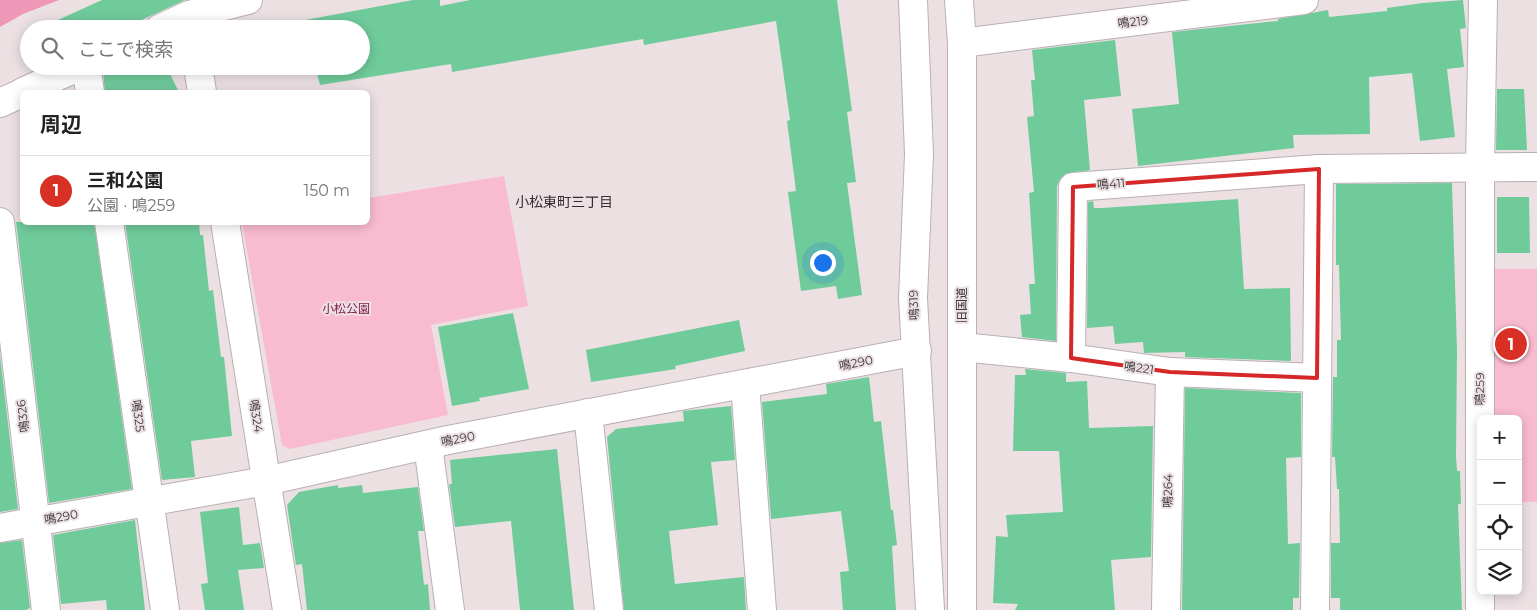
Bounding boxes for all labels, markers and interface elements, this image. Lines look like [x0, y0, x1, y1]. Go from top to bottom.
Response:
street label: 鳴219 [1117, 12, 1149, 31]
search box [20, 20, 370, 75]
icon: search [38, 34, 66, 62]
text: ここで検索 [78, 38, 173, 61]
text: 周辺 [40, 112, 82, 137]
text: 三和公園 [87, 169, 163, 192]
street label: 鳴411 [1096, 175, 1126, 192]
text: 1 [53, 181, 59, 200]
text: 150 m [303, 181, 350, 200]
district label: 小松東町三丁目 [515, 193, 613, 211]
text: 公園 · 鳴259 [87, 196, 175, 215]
your location [810, 250, 836, 276]
street label: 旧国道 [954, 287, 969, 323]
street label: 鳴319 [905, 290, 922, 320]
park label: 小松公園 [322, 301, 370, 316]
pin: 1 [1495, 325, 1527, 363]
street label: 鳴290 [838, 352, 874, 373]
street label: 鳴221 [1123, 358, 1155, 377]
street label: 鳴259 [1472, 373, 1487, 405]
street label: 鳴324 [246, 398, 267, 434]
street label: 鳴326 [13, 399, 32, 433]
street label: 鳴325 [129, 399, 148, 433]
map controls [1477, 415, 1522, 595]
button: + [1477, 415, 1522, 460]
street label: 鳴290 [440, 428, 476, 449]
button: − [1477, 460, 1522, 505]
street label: 鳴264 [1160, 474, 1175, 508]
button: locate [1477, 505, 1522, 550]
street label: 鳴290 [43, 506, 79, 527]
button: layers [1477, 550, 1522, 595]

